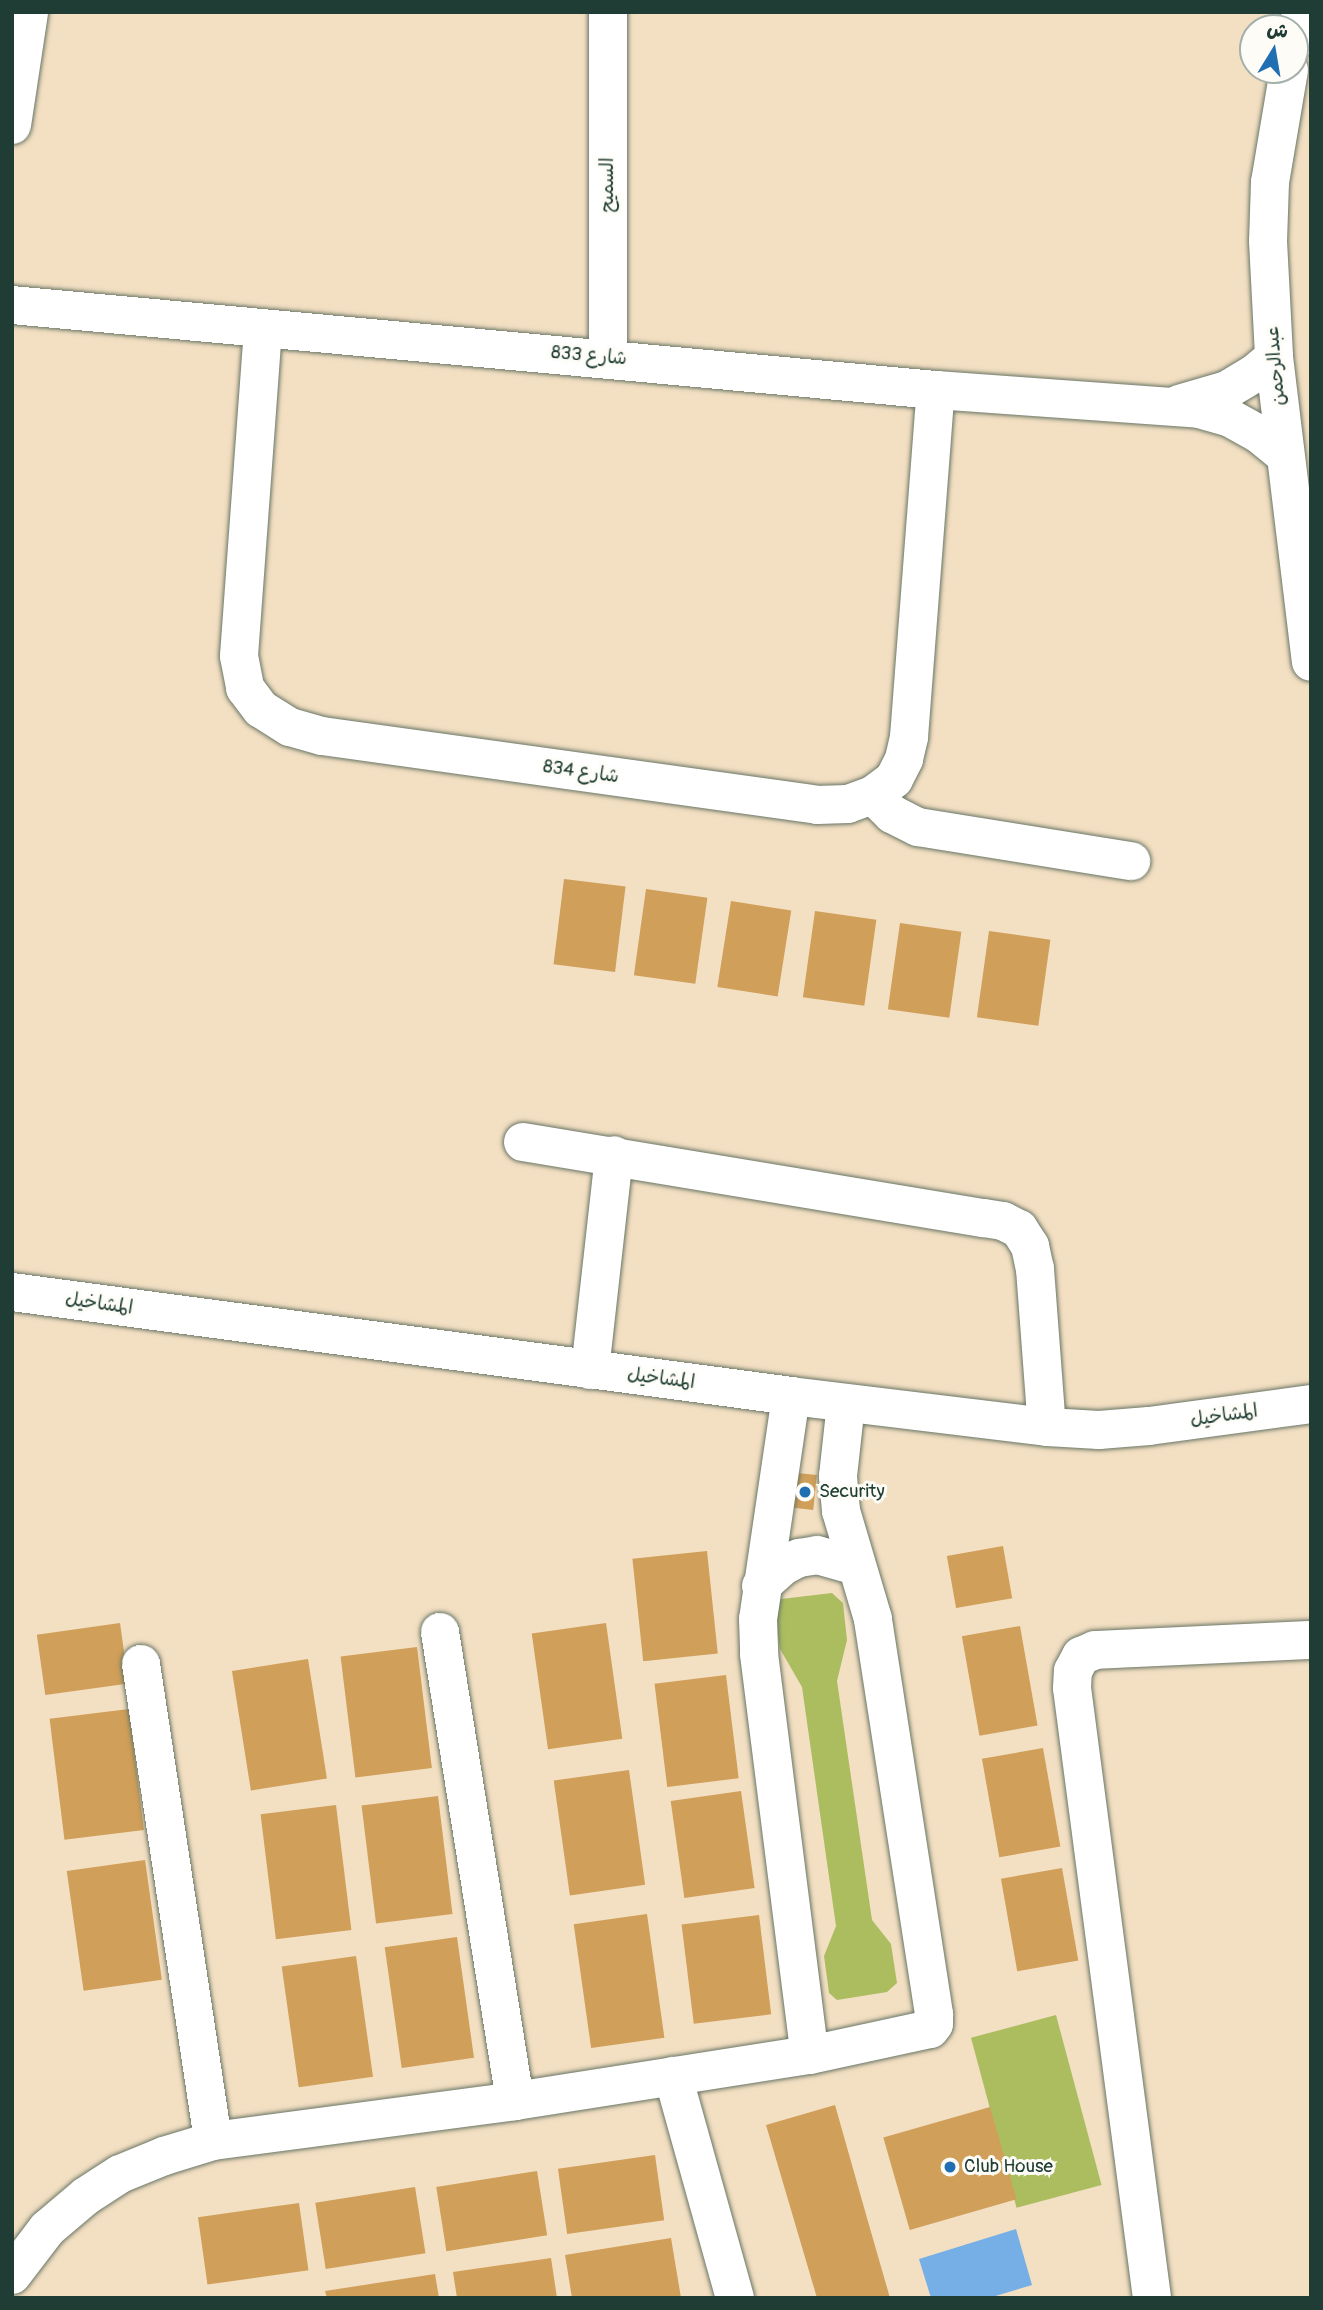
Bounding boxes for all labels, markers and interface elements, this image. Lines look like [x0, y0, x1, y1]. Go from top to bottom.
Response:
north arrow [1239, 14, 1309, 84]
text: ش [1265, 17, 1290, 44]
street label: السميح [597, 158, 619, 212]
street label: عبدالرحمن [1261, 325, 1291, 407]
street label: شارع 833 [550, 341, 628, 371]
street label: شارع 834 [542, 755, 620, 789]
street label: المشاخيل [64, 1288, 134, 1320]
street label: المشاخيل [626, 1364, 696, 1394]
street label: المشاخيل [1189, 1400, 1259, 1432]
place label: Security [819, 1481, 885, 1503]
marker: Security [797, 1484, 813, 1500]
place label: Club House [964, 2156, 1053, 2178]
marker: Club House [942, 2159, 958, 2175]

